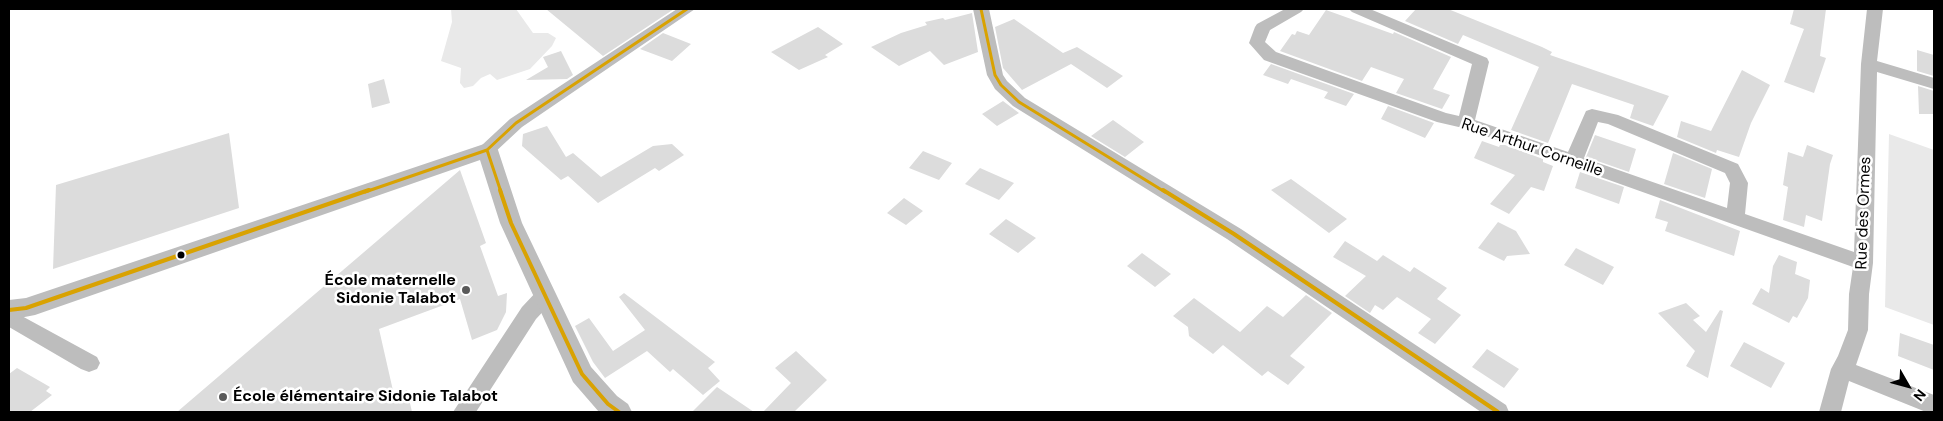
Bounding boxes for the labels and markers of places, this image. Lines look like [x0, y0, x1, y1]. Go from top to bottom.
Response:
unlabelled marker [176, 250, 186, 260]
place label: École maternelle Sidonie Talabot [325, 271, 456, 309]
marker: École maternelle Sidonie Talabot [460, 284, 472, 296]
place label: École élémentaire Sidonie Talabot [233, 387, 498, 407]
marker: École élémentaire Sidonie Talabot [217, 391, 229, 403]

